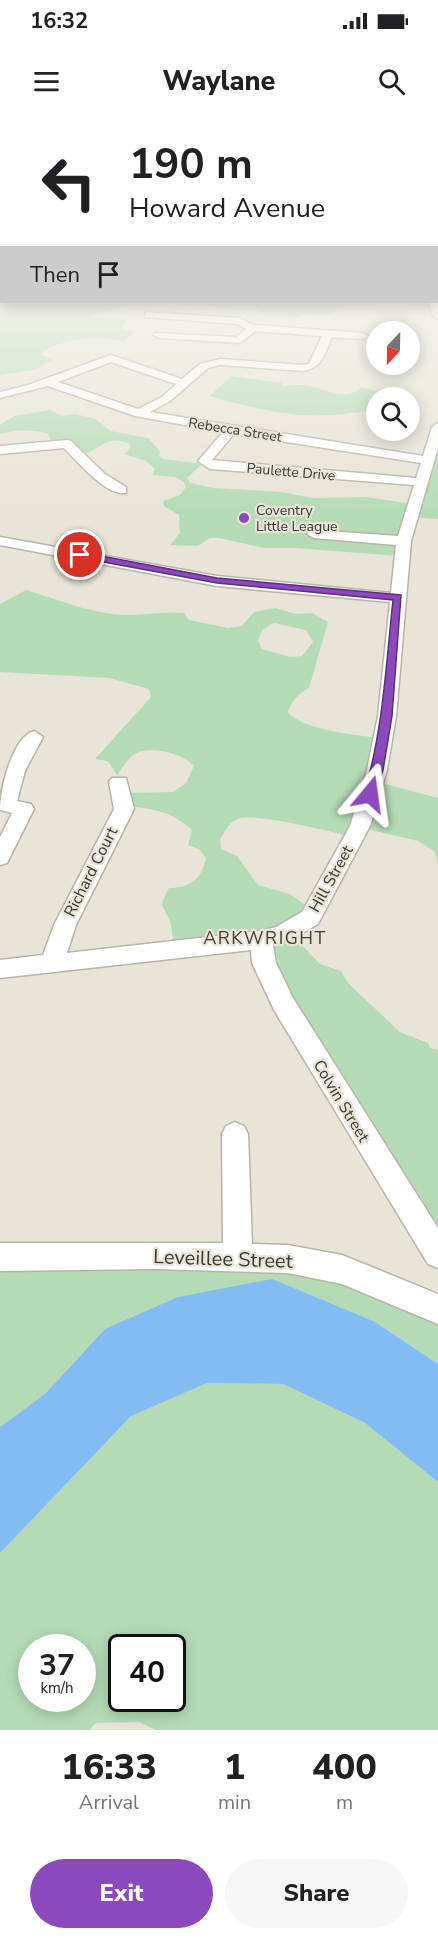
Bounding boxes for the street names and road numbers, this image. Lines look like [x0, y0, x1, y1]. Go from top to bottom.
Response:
street label: Rebecca Street [187, 413, 283, 447]
street label: Paulette Drive [246, 459, 336, 485]
street label: Richard Court [59, 823, 123, 921]
street label: Hill Street [304, 841, 359, 916]
street label: Colvin Street [308, 1056, 374, 1147]
street label: Leveillee Street [153, 1243, 294, 1275]

